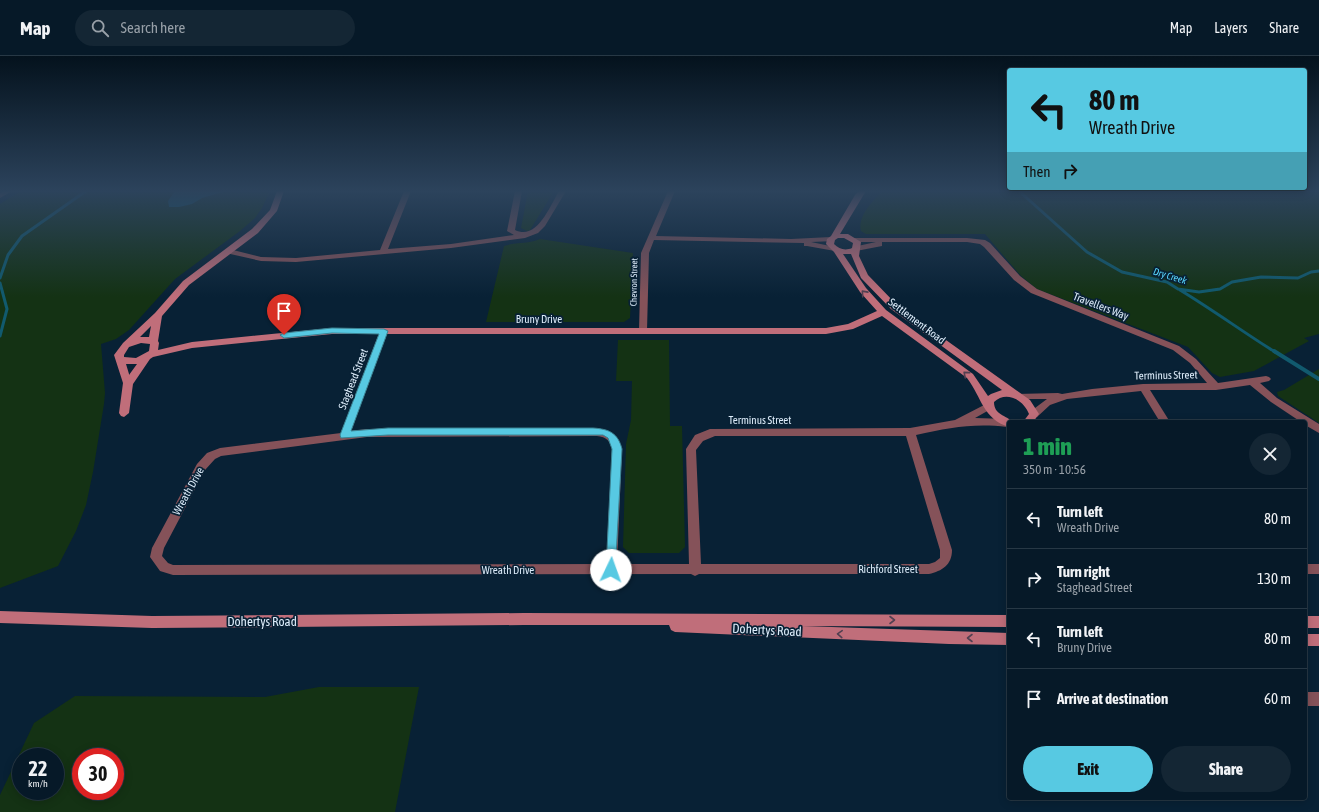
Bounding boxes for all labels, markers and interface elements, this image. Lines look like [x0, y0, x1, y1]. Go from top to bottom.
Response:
search box [75, 10, 355, 46]
text: Map [20, 17, 51, 39]
icon: search [89, 17, 111, 39]
text: Search here [121, 19, 185, 36]
text: Map [1170, 20, 1192, 36]
text: Layers [1214, 20, 1247, 36]
text: Share [1269, 20, 1299, 36]
icon: left [1023, 84, 1075, 136]
text: 80 m [1089, 84, 1139, 116]
text: Wreath Drive [1089, 117, 1175, 138]
icon: right [1059, 160, 1081, 182]
text: Then [1023, 163, 1051, 180]
street label: Chevron Street [629, 257, 639, 306]
water label: Dry Creek [1152, 266, 1189, 286]
street label: Travellers Way [1072, 290, 1131, 322]
one-way arrow [862, 291, 869, 298]
pin [267, 294, 301, 335]
street label: Settlement Road [886, 296, 948, 346]
icon: arrive [273, 300, 295, 322]
street label: Bruny Drive [516, 313, 562, 325]
street label: Staghead Street [336, 347, 370, 411]
street label: Terminus Street [1134, 368, 1198, 382]
one-way arrow [963, 371, 971, 378]
street label: Terminus Street [728, 414, 792, 426]
text: 1 min [1023, 433, 1072, 460]
button: close [1249, 433, 1291, 475]
text: 350 m · 10:56 [1023, 462, 1086, 477]
street label: Wreath Drive [170, 465, 206, 517]
text: Turn left [1057, 503, 1103, 520]
icon: left [1023, 508, 1045, 530]
text: 80 m [1264, 510, 1291, 527]
text: Wreath Drive [1057, 520, 1119, 535]
position arrow [590, 549, 632, 591]
street label: Richford Street [858, 563, 918, 575]
text: Turn right [1057, 563, 1110, 580]
street label: Wreath Drive [482, 564, 534, 576]
icon: right [1023, 568, 1045, 590]
text: 130 m [1257, 570, 1291, 587]
text: Staghead Street [1057, 580, 1133, 595]
street label: Dohertys Road [227, 614, 297, 629]
one-way arrow [889, 616, 895, 624]
street label: Dohertys Road [732, 621, 802, 639]
text: Turn left [1057, 623, 1103, 640]
icon: left [1023, 628, 1045, 650]
one-way arrow [837, 629, 843, 638]
text: 80 m [1264, 630, 1291, 647]
one-way arrow [967, 634, 973, 642]
text: Bruny Drive [1057, 640, 1112, 655]
icon: arrive [1023, 688, 1045, 710]
text: Arrive at destination [1057, 690, 1168, 707]
text: 60 m [1264, 690, 1291, 707]
button: Exit [1023, 746, 1153, 792]
button: Share [1161, 746, 1291, 792]
speed limit sign: 30 [72, 748, 124, 800]
text: 22 [29, 757, 47, 780]
text: km/h [28, 778, 48, 789]

